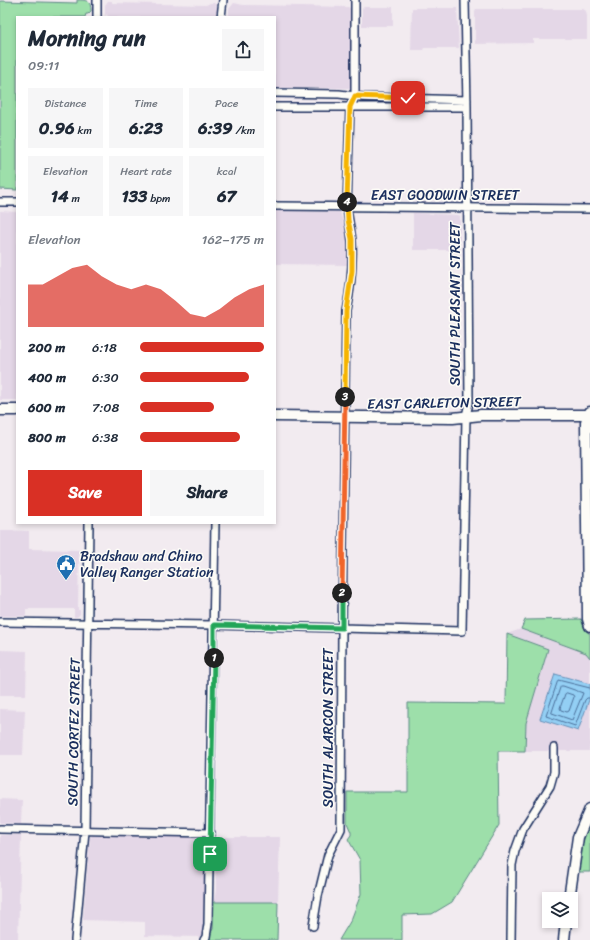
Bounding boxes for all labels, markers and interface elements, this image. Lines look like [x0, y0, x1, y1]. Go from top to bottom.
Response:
text: Morning run [28, 19, 146, 58]
button: share [222, 29, 264, 71]
text: 09:11 [28, 54, 59, 77]
pin [391, 81, 425, 115]
icon: check [397, 87, 419, 109]
text: Distance [44, 94, 86, 113]
text: Time [134, 94, 158, 113]
text: Pace [215, 94, 238, 113]
text: 0.96 [39, 113, 75, 143]
text: 6:23 [129, 113, 163, 143]
text: 6:39 [198, 113, 233, 143]
text: km [75, 121, 92, 140]
text: /km [233, 121, 255, 140]
text: Elevation [43, 162, 88, 181]
text: Heart rate [120, 162, 172, 181]
text: kcal [217, 162, 237, 181]
text: 14 [51, 181, 69, 211]
text: 133 [121, 181, 147, 211]
text: 67 [217, 181, 236, 211]
street label: EAST GOODWIN STREET [371, 183, 521, 208]
text: m [69, 189, 80, 208]
text: bpm [147, 189, 171, 208]
pin: 4 [337, 192, 357, 212]
text: 4 [344, 192, 350, 211]
street label: SOUTH PLEASANT STREET [443, 221, 468, 386]
text: Elevation [28, 228, 81, 251]
text: 162–175 m [202, 228, 264, 251]
text: 200 m [28, 336, 65, 359]
text: 6:18 [92, 336, 117, 359]
text: 400 m [28, 366, 66, 389]
text: 6:30 [92, 366, 119, 389]
pin: 3 [335, 387, 355, 407]
text: 3 [342, 387, 348, 406]
street label: EAST CARLETON STREET [367, 389, 523, 417]
text: 600 m [28, 396, 65, 419]
text: 7:08 [92, 396, 119, 419]
text: 800 m [28, 426, 66, 449]
text: 6:38 [92, 426, 118, 449]
button: Save [28, 470, 142, 516]
button: Share [150, 470, 264, 516]
place label: Bradshaw and Chino Valley Ranger Station [80, 544, 214, 585]
public building icon: Bradshaw and Chino Valley Ranger Station [55, 553, 77, 581]
pin: 2 [332, 583, 352, 603]
text: 2 [339, 583, 345, 602]
street label: SOUTH ALARCON STREET [316, 647, 341, 808]
pin: 1 [204, 648, 224, 668]
text: 1 [212, 648, 216, 667]
street label: SOUTH CORTEZ STREET [60, 656, 88, 806]
pin [193, 837, 227, 871]
icon: arrive [199, 843, 221, 865]
map controls [542, 892, 578, 928]
button: layers [542, 892, 578, 928]

